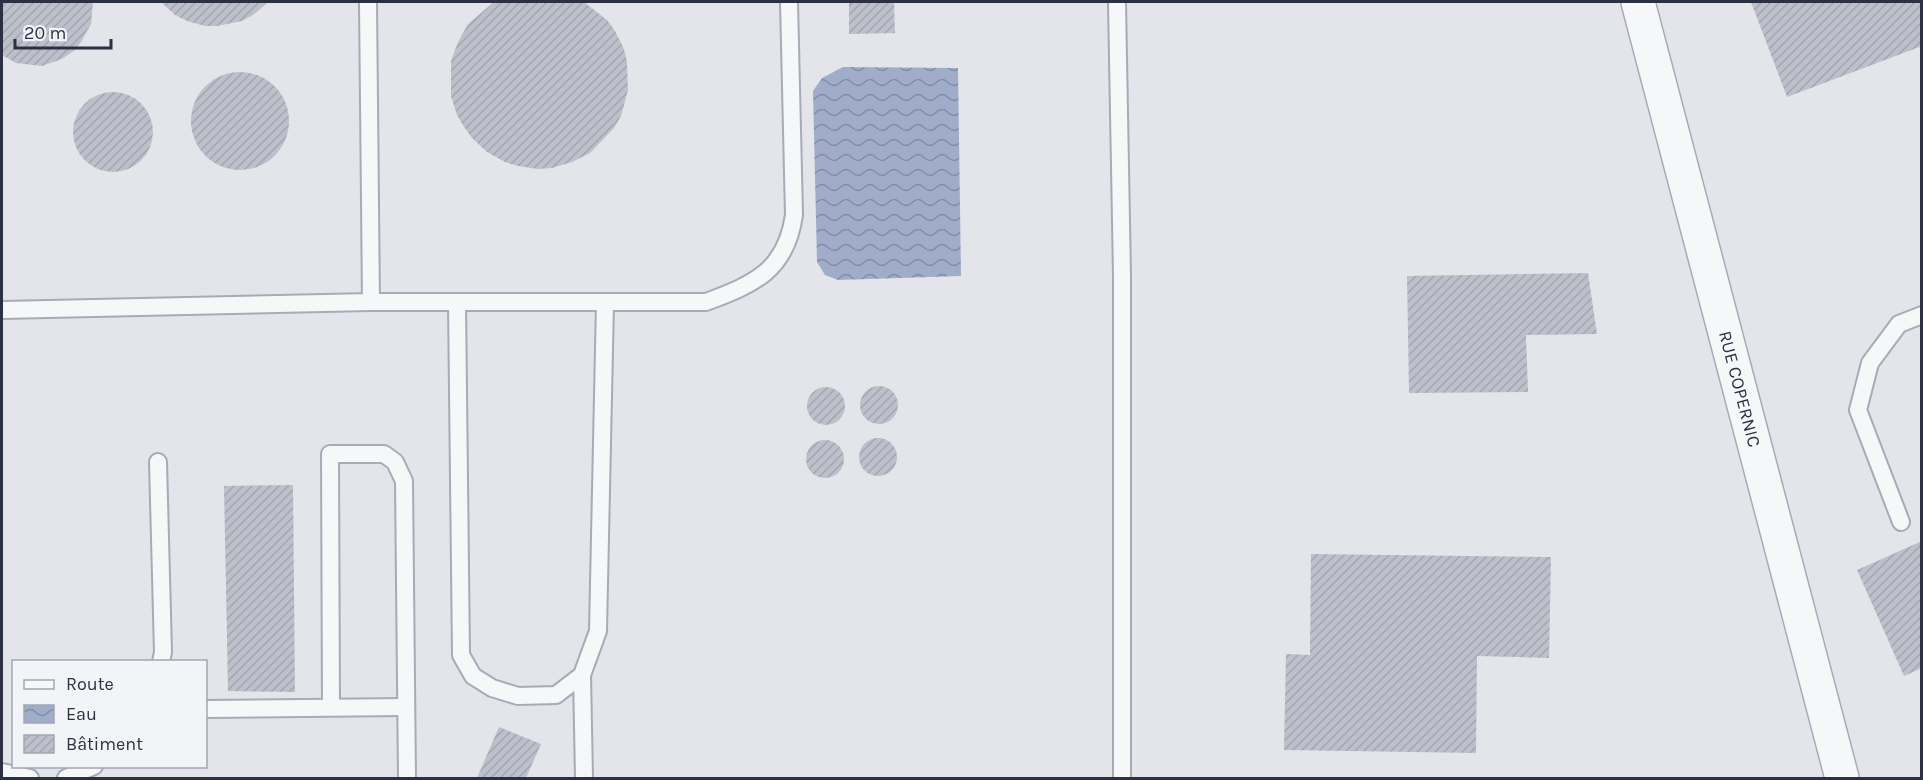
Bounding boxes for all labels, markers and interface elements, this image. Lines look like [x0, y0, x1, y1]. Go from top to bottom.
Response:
scale bar [15, 12, 111, 50]
text: 20 m [24, 22, 66, 44]
street label: RUE COPERNIC [1714, 328, 1766, 449]
legend [12, 660, 207, 768]
text: Route [66, 673, 114, 695]
text: Eau [66, 703, 97, 725]
text: Bâtiment [66, 733, 143, 755]

